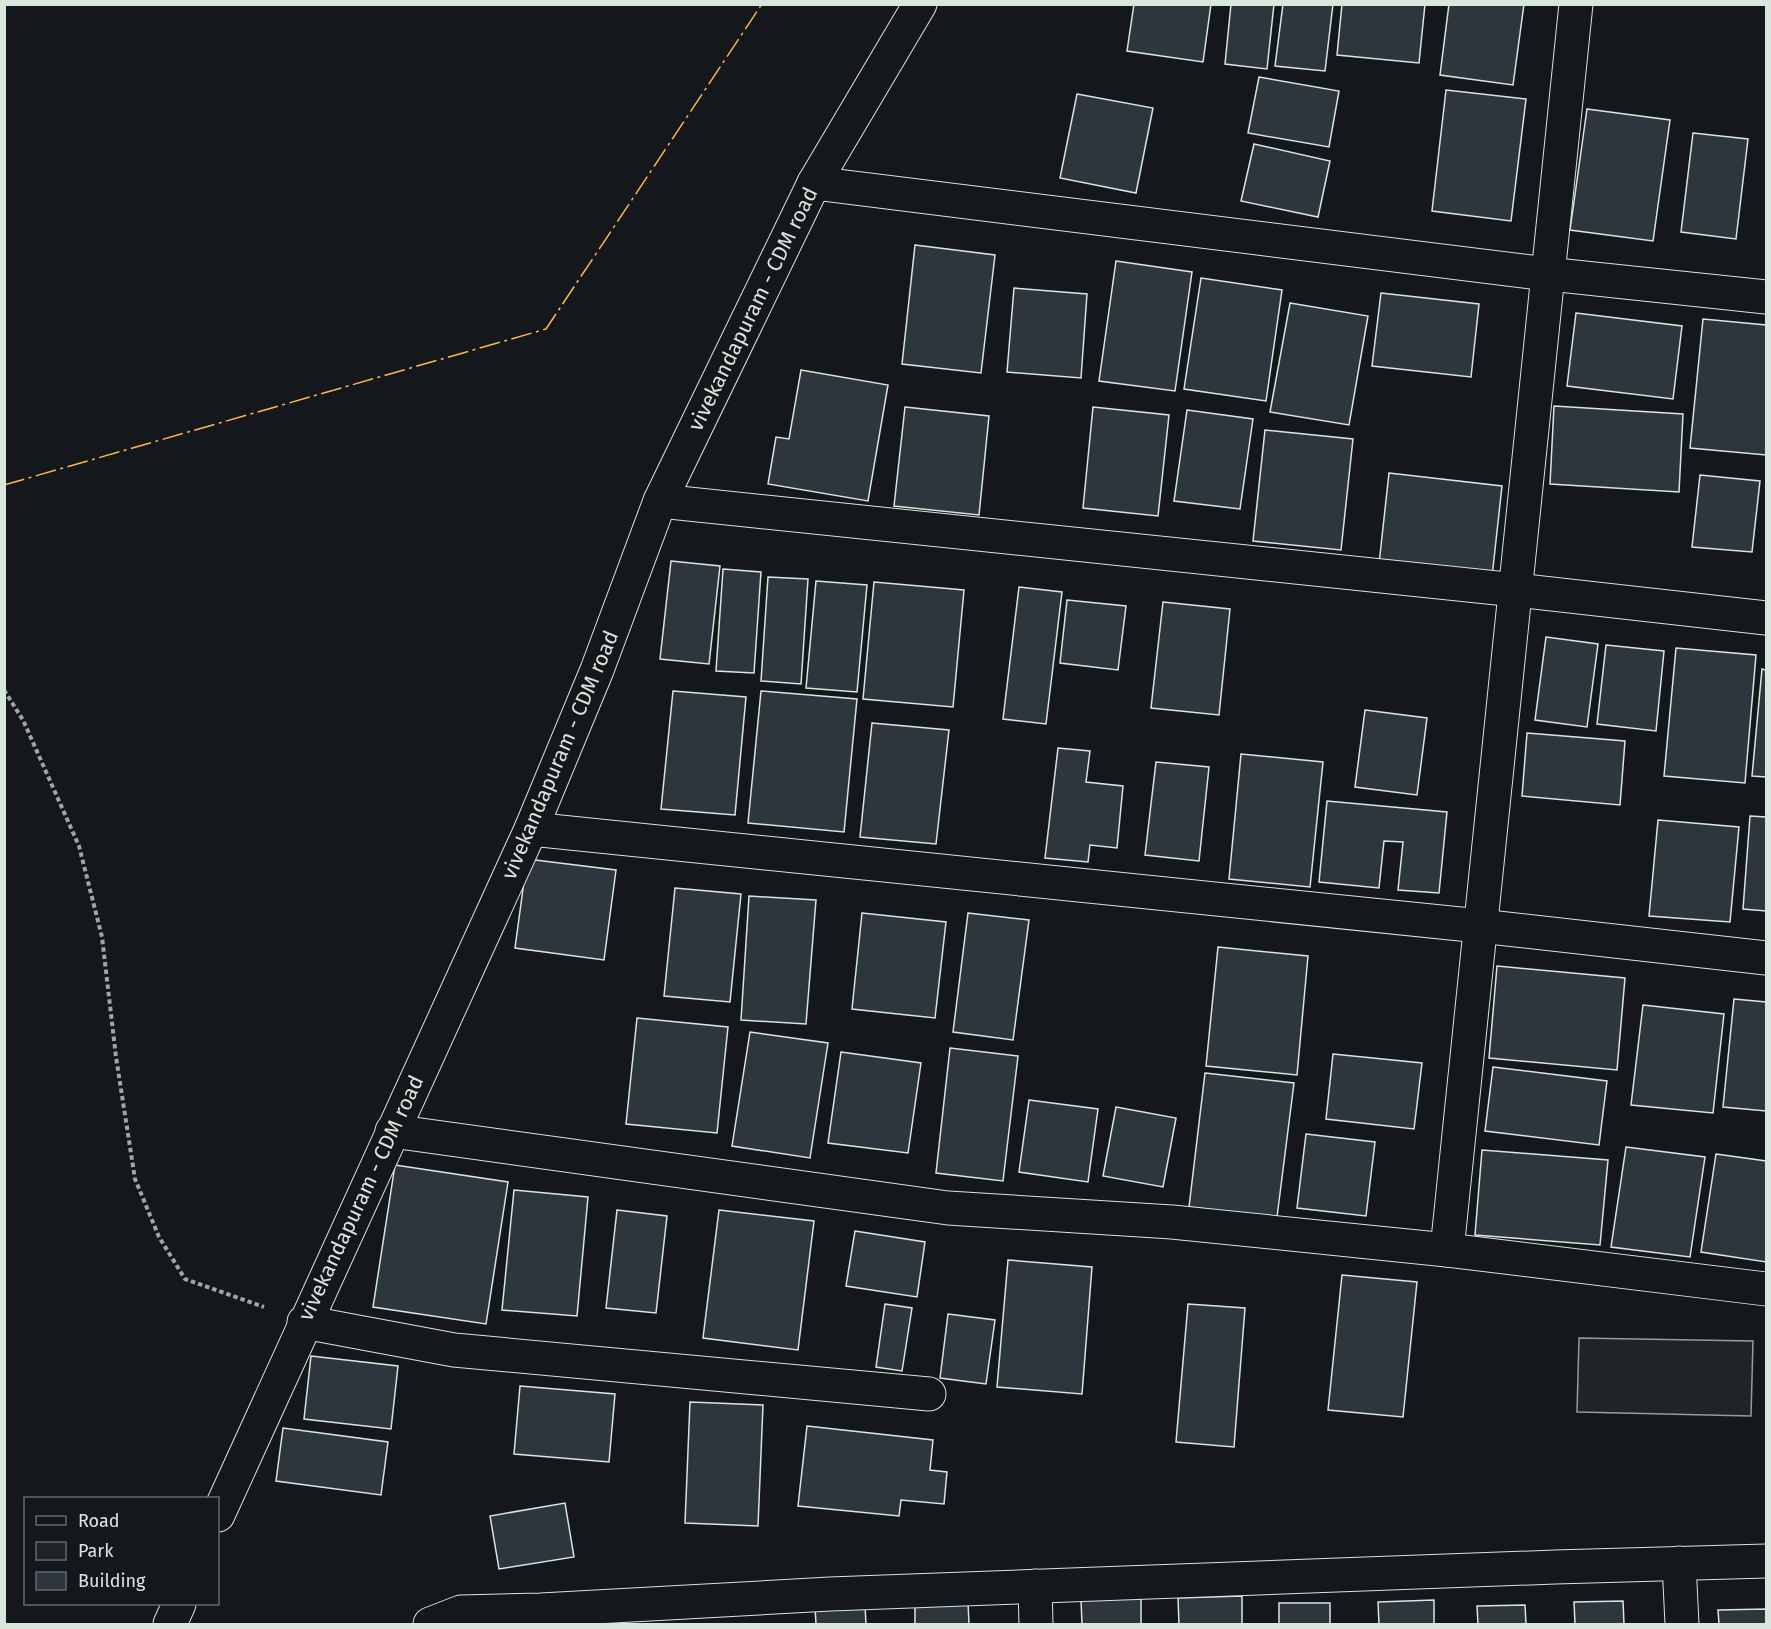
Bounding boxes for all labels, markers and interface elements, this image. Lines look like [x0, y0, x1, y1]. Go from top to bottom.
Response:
street label: vivekandapuram - CDM road [683, 183, 823, 435]
street label: vivekandapuram - CDM road [496, 627, 624, 883]
street label: vivekandapuram - CDM road [293, 1071, 429, 1325]
legend [24, 1497, 219, 1605]
text: Road [78, 1510, 120, 1532]
text: Park [78, 1540, 114, 1562]
text: Building [78, 1570, 146, 1592]

